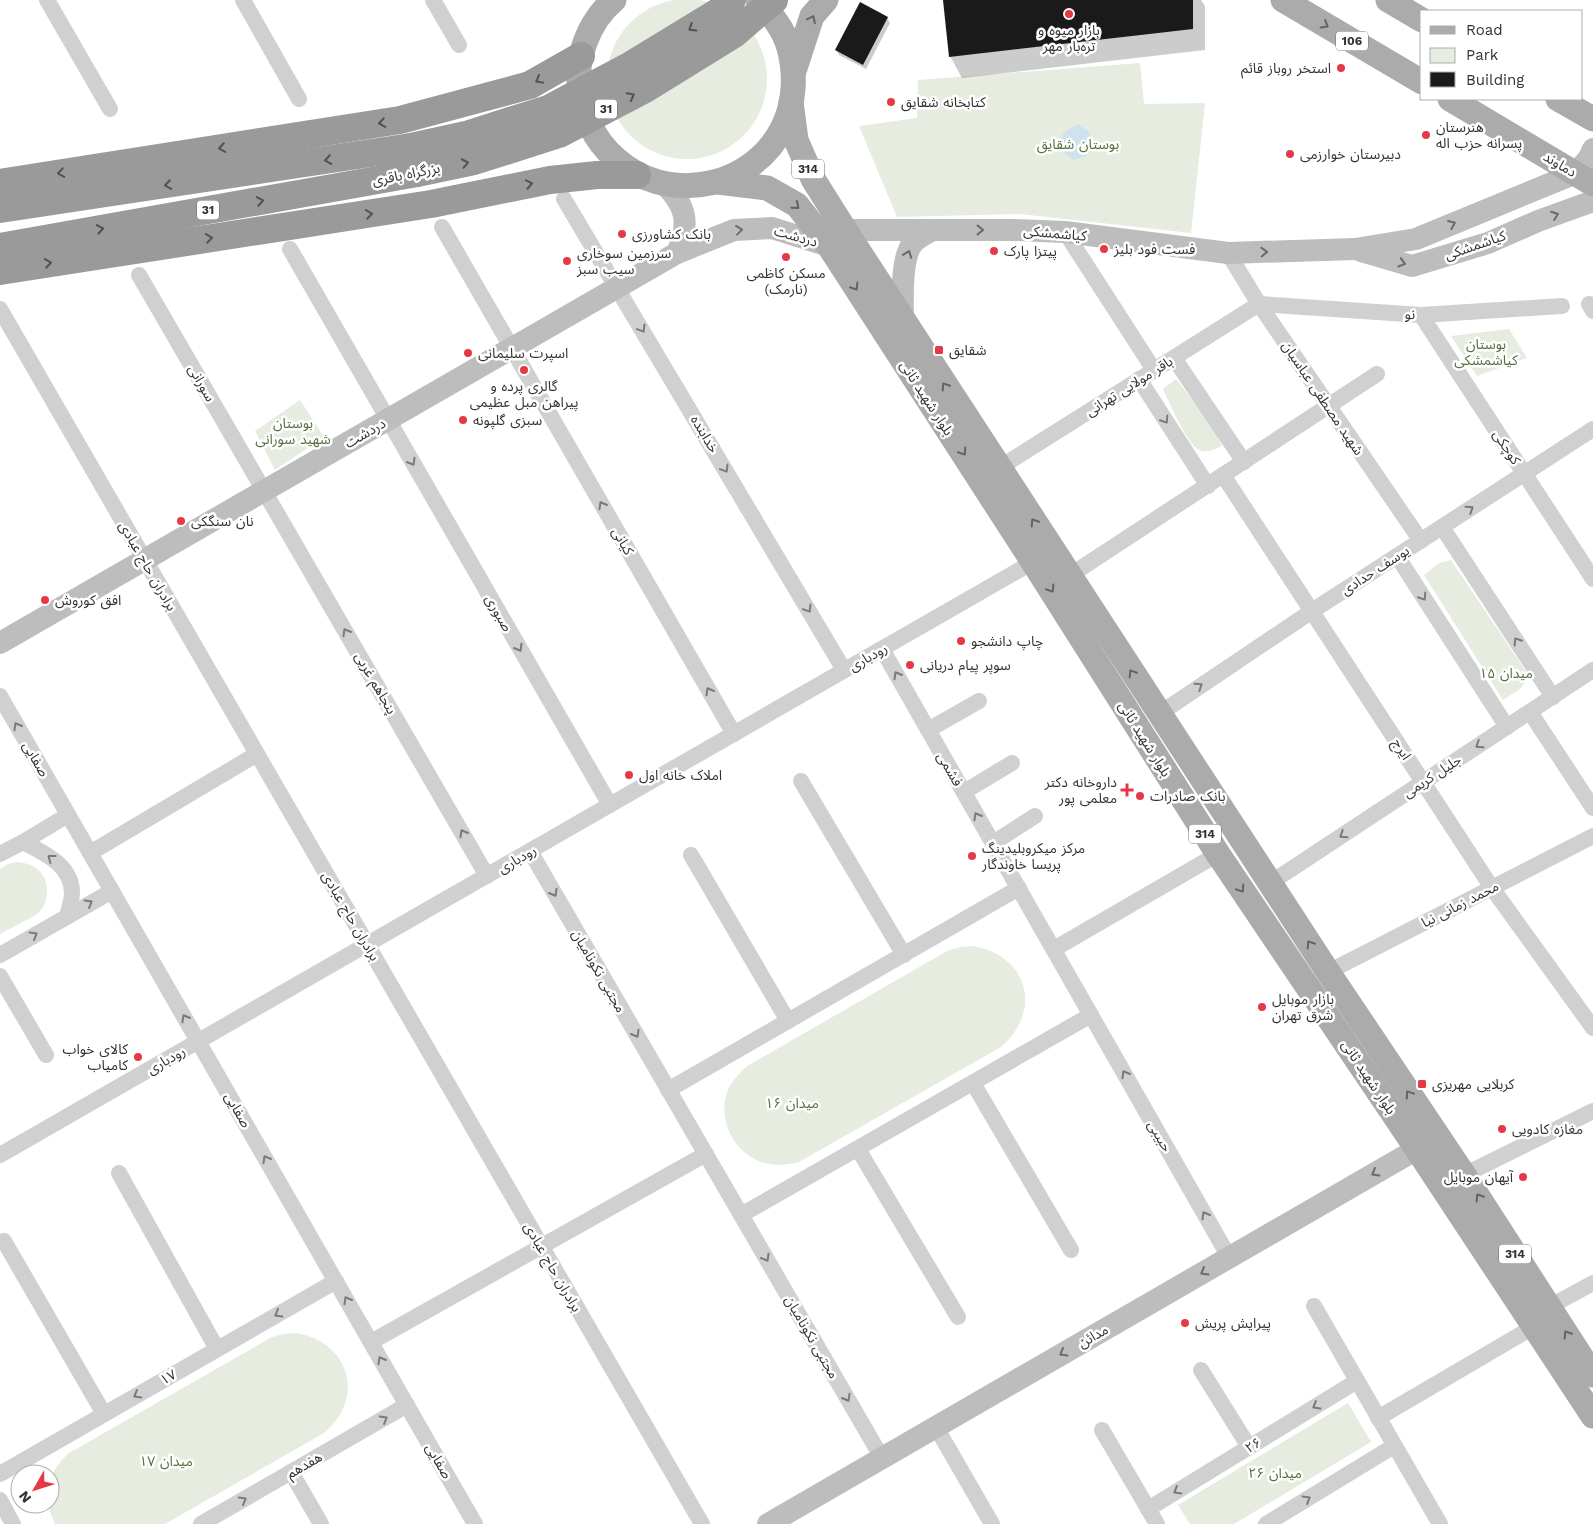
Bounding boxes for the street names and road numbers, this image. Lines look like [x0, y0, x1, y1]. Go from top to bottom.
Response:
road number: 106 [1336, 31, 1368, 50]
road number: 31 [595, 100, 617, 118]
street label: دماوند [1540, 148, 1580, 181]
street label: بزرگراه باقری [371, 160, 442, 189]
road number: 314 [792, 160, 824, 178]
road number: 31 [197, 200, 219, 220]
street label: دردشت [772, 222, 820, 251]
street label: کیاشمشکی [1023, 222, 1088, 245]
street label: کیاشمشکی [1442, 227, 1508, 264]
street label: نو [1404, 306, 1416, 323]
street label: شهید مصطفی عباسیان [1278, 338, 1367, 459]
street label: باقر مولایی تهرانی [1082, 353, 1176, 420]
street label: بلوار شهید ثانی [896, 358, 957, 439]
street label: سورانی [184, 362, 219, 405]
street label: خدابنده [688, 412, 722, 456]
street label: دردشت [342, 415, 389, 452]
street label: کوچکی [1488, 427, 1524, 469]
street label: برادران حاج عبادی [113, 518, 180, 615]
street label: کیانی [608, 524, 637, 558]
street label: یوسف حدادی [1338, 542, 1413, 599]
street label: صبوری [481, 592, 516, 635]
street label: رودباری [846, 640, 891, 675]
street label: پنجاهم غربی [349, 649, 400, 718]
street label: بلوار شهید ثانی [1115, 698, 1175, 780]
street label: ایرج [1387, 735, 1415, 764]
street label: صفایی [19, 738, 53, 780]
street label: فشمی [933, 749, 966, 789]
street label: جلیل کریمی [1400, 751, 1465, 802]
road number: 314 [1189, 824, 1221, 844]
street label: رودباری [495, 842, 540, 877]
street label: برادران حاج عبادی [316, 868, 383, 965]
street label: محمد زمانی نیا [1419, 878, 1502, 931]
street label: مجتبی نکونامیان [568, 927, 629, 1016]
street label: بلوار شهید ثانی [1338, 1037, 1400, 1118]
street label: رودباری [144, 1043, 189, 1078]
street label: صفایی [221, 1089, 255, 1131]
street label: حبیبی [1144, 1118, 1175, 1155]
street label: برادران حاج عبادی [518, 1219, 585, 1316]
road number: 314 [1499, 1244, 1531, 1264]
street label: مجتبی نکونامیان [781, 1293, 842, 1382]
street label: مدائن [1075, 1321, 1111, 1352]
street label: ۱۷ [157, 1366, 179, 1388]
street label: ۲۶ [1242, 1434, 1264, 1456]
street label: صفایی [422, 1440, 456, 1482]
street label: هفدهم [283, 1448, 326, 1484]

